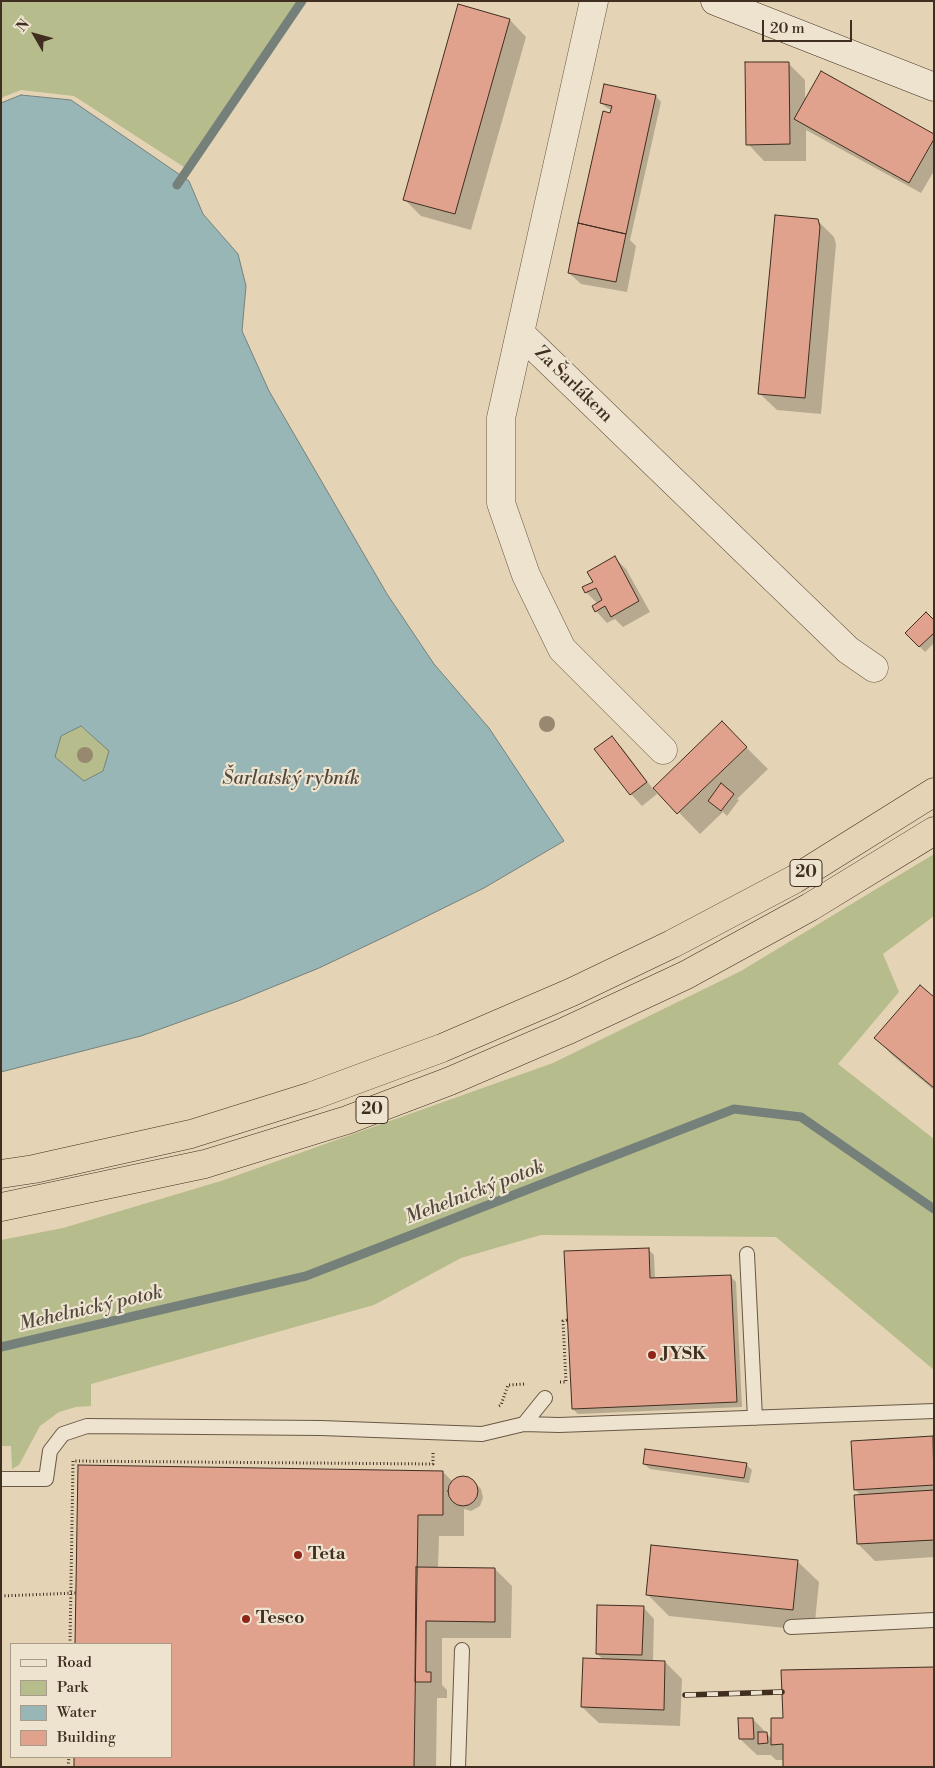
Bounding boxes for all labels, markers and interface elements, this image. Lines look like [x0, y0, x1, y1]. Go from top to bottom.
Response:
north arrow [10, 10, 60, 60]
scale bar [765, 10, 855, 42]
text: N [13, 16, 34, 36]
text: 20 m [770, 19, 805, 38]
street label: Za Šarlákem [530, 342, 616, 428]
water label: Šarlatský rybník [222, 768, 360, 790]
road number: 20 [790, 860, 822, 886]
road number: 20 [356, 1096, 388, 1124]
water label: Mehelnický potok [402, 1156, 548, 1230]
water label: Mehelnický potok [17, 1281, 165, 1337]
place label: JYSK [662, 1344, 706, 1366]
marker: JYSK [646, 1349, 658, 1361]
place label: Teta [308, 1544, 346, 1566]
marker: Teta [292, 1549, 304, 1561]
place label: Tesco [256, 1608, 305, 1630]
marker: Tesco [240, 1613, 252, 1625]
legend [10, 1643, 172, 1758]
text: Road [57, 1653, 92, 1672]
text: Park [57, 1678, 88, 1697]
text: Water [57, 1703, 96, 1722]
text: Building [57, 1728, 116, 1747]

